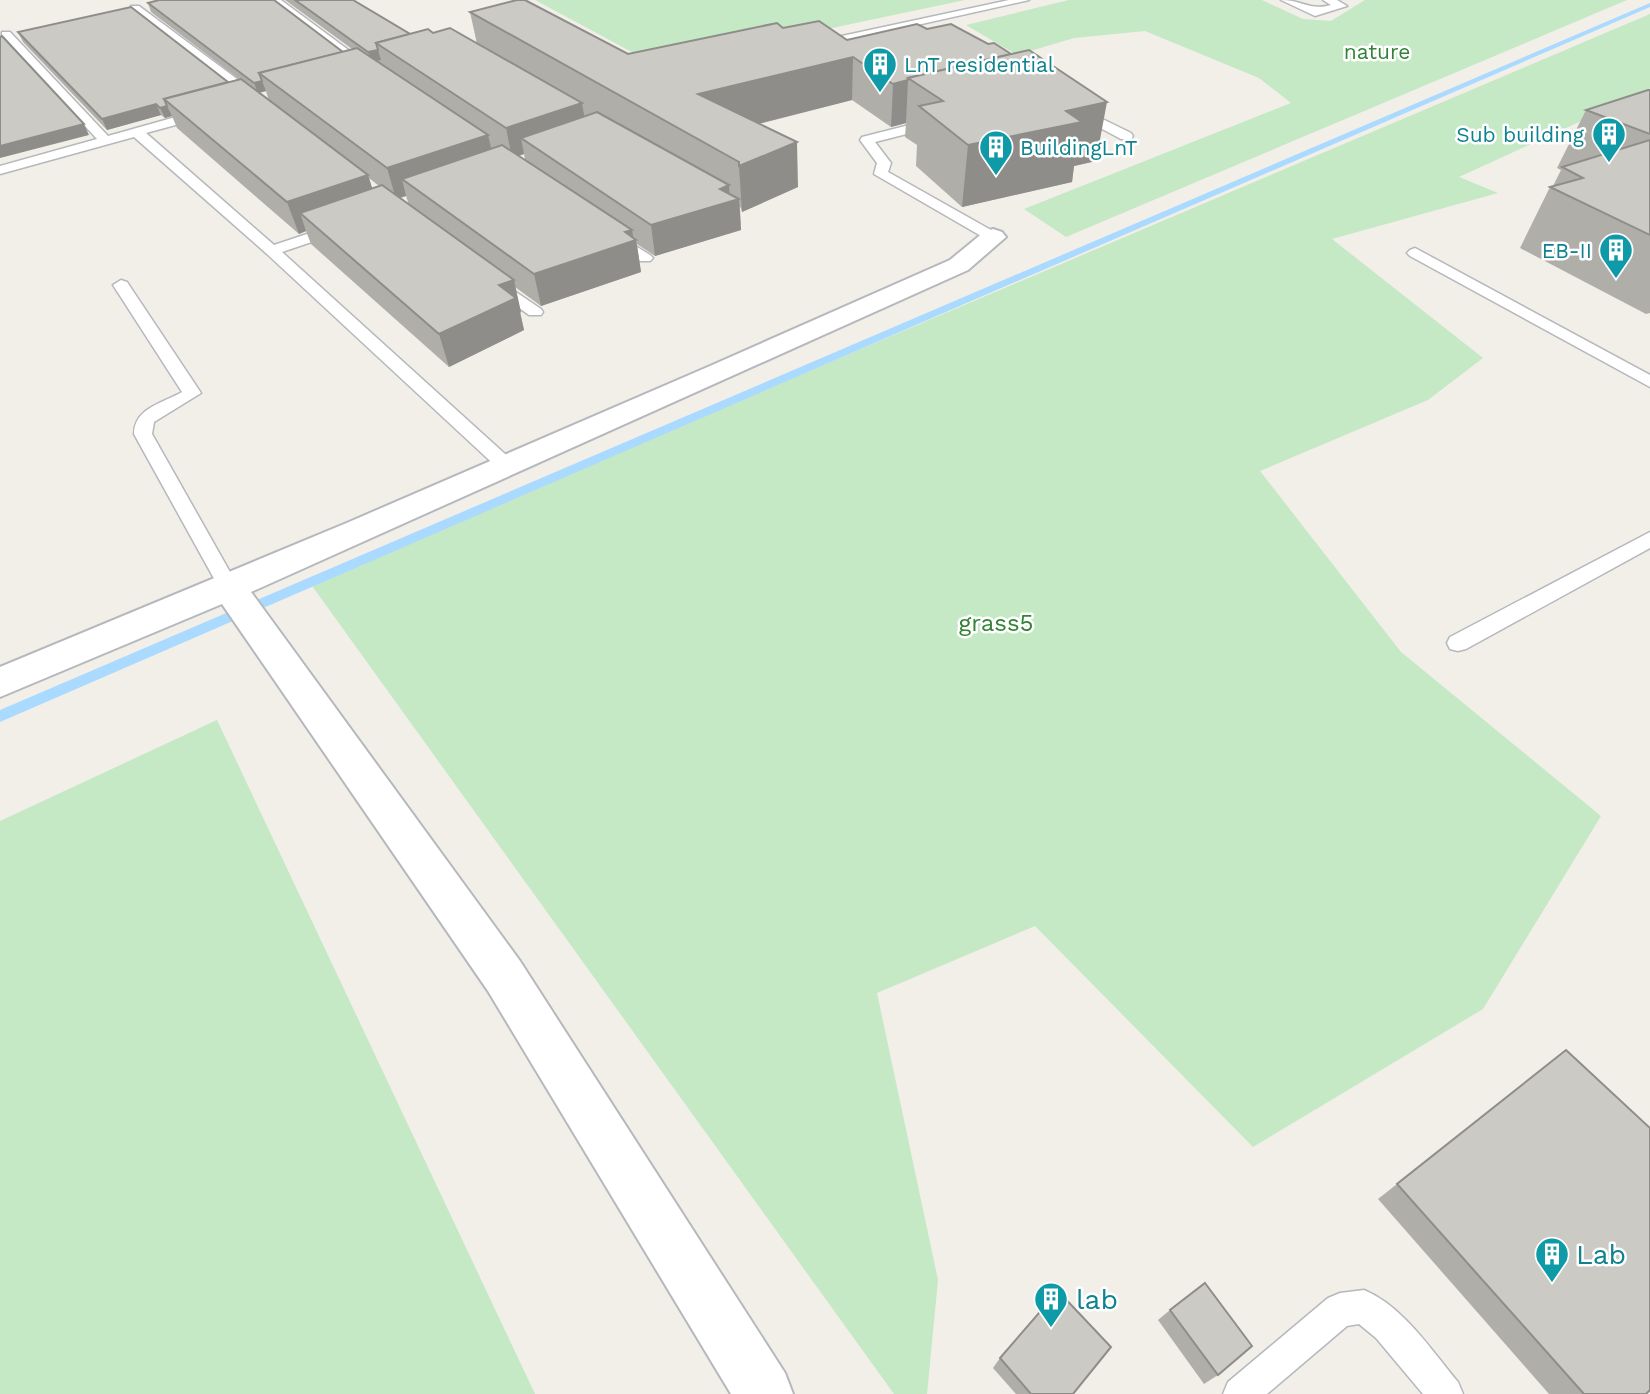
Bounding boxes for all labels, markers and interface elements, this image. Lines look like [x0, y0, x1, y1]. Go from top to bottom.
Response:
park label: nature [1344, 39, 1410, 64]
building icon: LnT residential [861, 45, 899, 94]
place label: LnT residential [904, 52, 1055, 77]
building icon: Sub building [1590, 115, 1628, 164]
place label: Sub building [1456, 122, 1585, 147]
building icon: BuildingLnT [977, 128, 1015, 177]
place label: BuildingLnT [1020, 135, 1138, 160]
building icon: EB-II [1597, 231, 1635, 280]
place label: EB-II [1542, 238, 1592, 263]
park label: grass5 [958, 609, 1034, 637]
building icon: Lab [1533, 1235, 1571, 1284]
place label: Lab [1576, 1238, 1626, 1271]
building icon: lab [1032, 1280, 1070, 1329]
place label: lab [1076, 1283, 1118, 1316]

